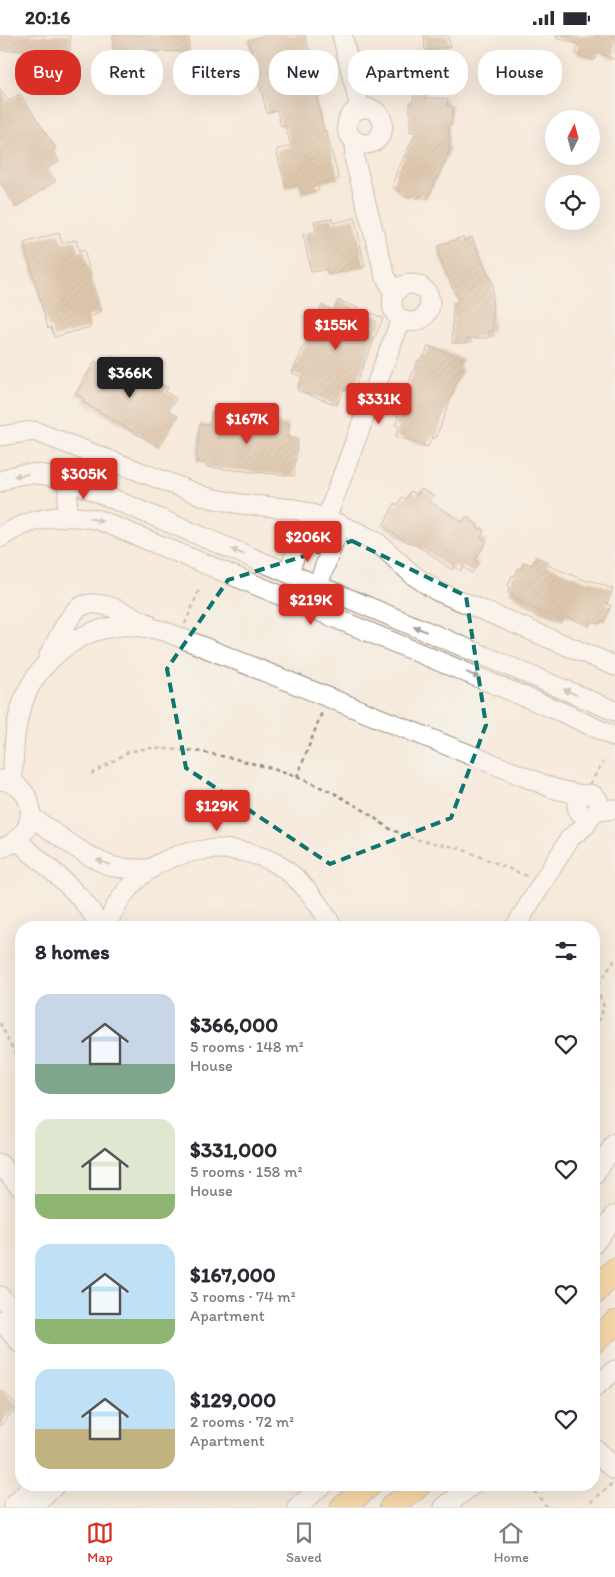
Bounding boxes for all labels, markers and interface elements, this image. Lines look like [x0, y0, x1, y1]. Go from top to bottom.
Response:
text: 20:16 [25, 6, 70, 29]
chip: Buy [15, 50, 81, 95]
chip: Rent [91, 50, 163, 95]
chip: Filters [173, 50, 259, 95]
chip: New [269, 50, 338, 95]
chip: Apartment [348, 50, 468, 95]
chip: House [478, 50, 562, 95]
north arrow [545, 110, 600, 165]
map controls [545, 110, 600, 230]
button: locate [545, 175, 600, 230]
pin: $155K [301, 309, 371, 351]
text: $155K [315, 315, 357, 334]
pin: $366K [95, 357, 165, 399]
text: $366K [108, 363, 152, 382]
pin: $331K [344, 383, 414, 425]
text: $331K [357, 389, 401, 408]
pin: $167K [212, 403, 282, 445]
text: $167K [226, 409, 268, 428]
pin: $305K [49, 457, 119, 500]
text: $305K [61, 464, 107, 483]
one-way arrow [13, 471, 29, 479]
one-way arrow [88, 516, 104, 524]
pin: $206K [273, 521, 343, 563]
text: $206K [285, 527, 331, 546]
one-way arrow [231, 547, 246, 555]
pin: $219K [276, 583, 346, 626]
text: $219K [290, 590, 332, 609]
one-way arrow [413, 624, 427, 632]
one-way arrow [466, 672, 480, 680]
one-way arrow [563, 687, 577, 695]
pin: $129K [182, 789, 252, 832]
text: $129K [196, 796, 238, 815]
one-way arrow [95, 858, 110, 866]
icon: filters [552, 937, 580, 965]
text: 8 homes [35, 939, 110, 964]
text: $366,000 [190, 1012, 278, 1037]
icon: home [75, 1014, 135, 1074]
icon: heart [552, 1030, 580, 1058]
text: 5 rooms · 148 m² [190, 1037, 304, 1056]
text: House [190, 1056, 233, 1075]
text: $331,000 [190, 1137, 277, 1162]
icon: home [75, 1139, 135, 1199]
icon: heart [552, 1155, 580, 1183]
text: 5 rooms · 158 m² [190, 1162, 302, 1181]
text: House [190, 1181, 233, 1200]
text: $167,000 [190, 1262, 276, 1287]
icon: home [75, 1264, 135, 1324]
icon: heart [552, 1280, 580, 1308]
text: 3 rooms · 74 m² [190, 1287, 296, 1306]
text: Apartment [190, 1306, 265, 1325]
text: $129,000 [190, 1387, 276, 1412]
icon: home [75, 1389, 135, 1449]
icon: heart [552, 1405, 580, 1433]
text: 2 rooms · 72 m² [190, 1412, 294, 1431]
text: Apartment [190, 1431, 265, 1450]
tab: Map [86, 1519, 114, 1566]
tab: Saved [286, 1519, 322, 1566]
tab: Home [494, 1519, 529, 1566]

